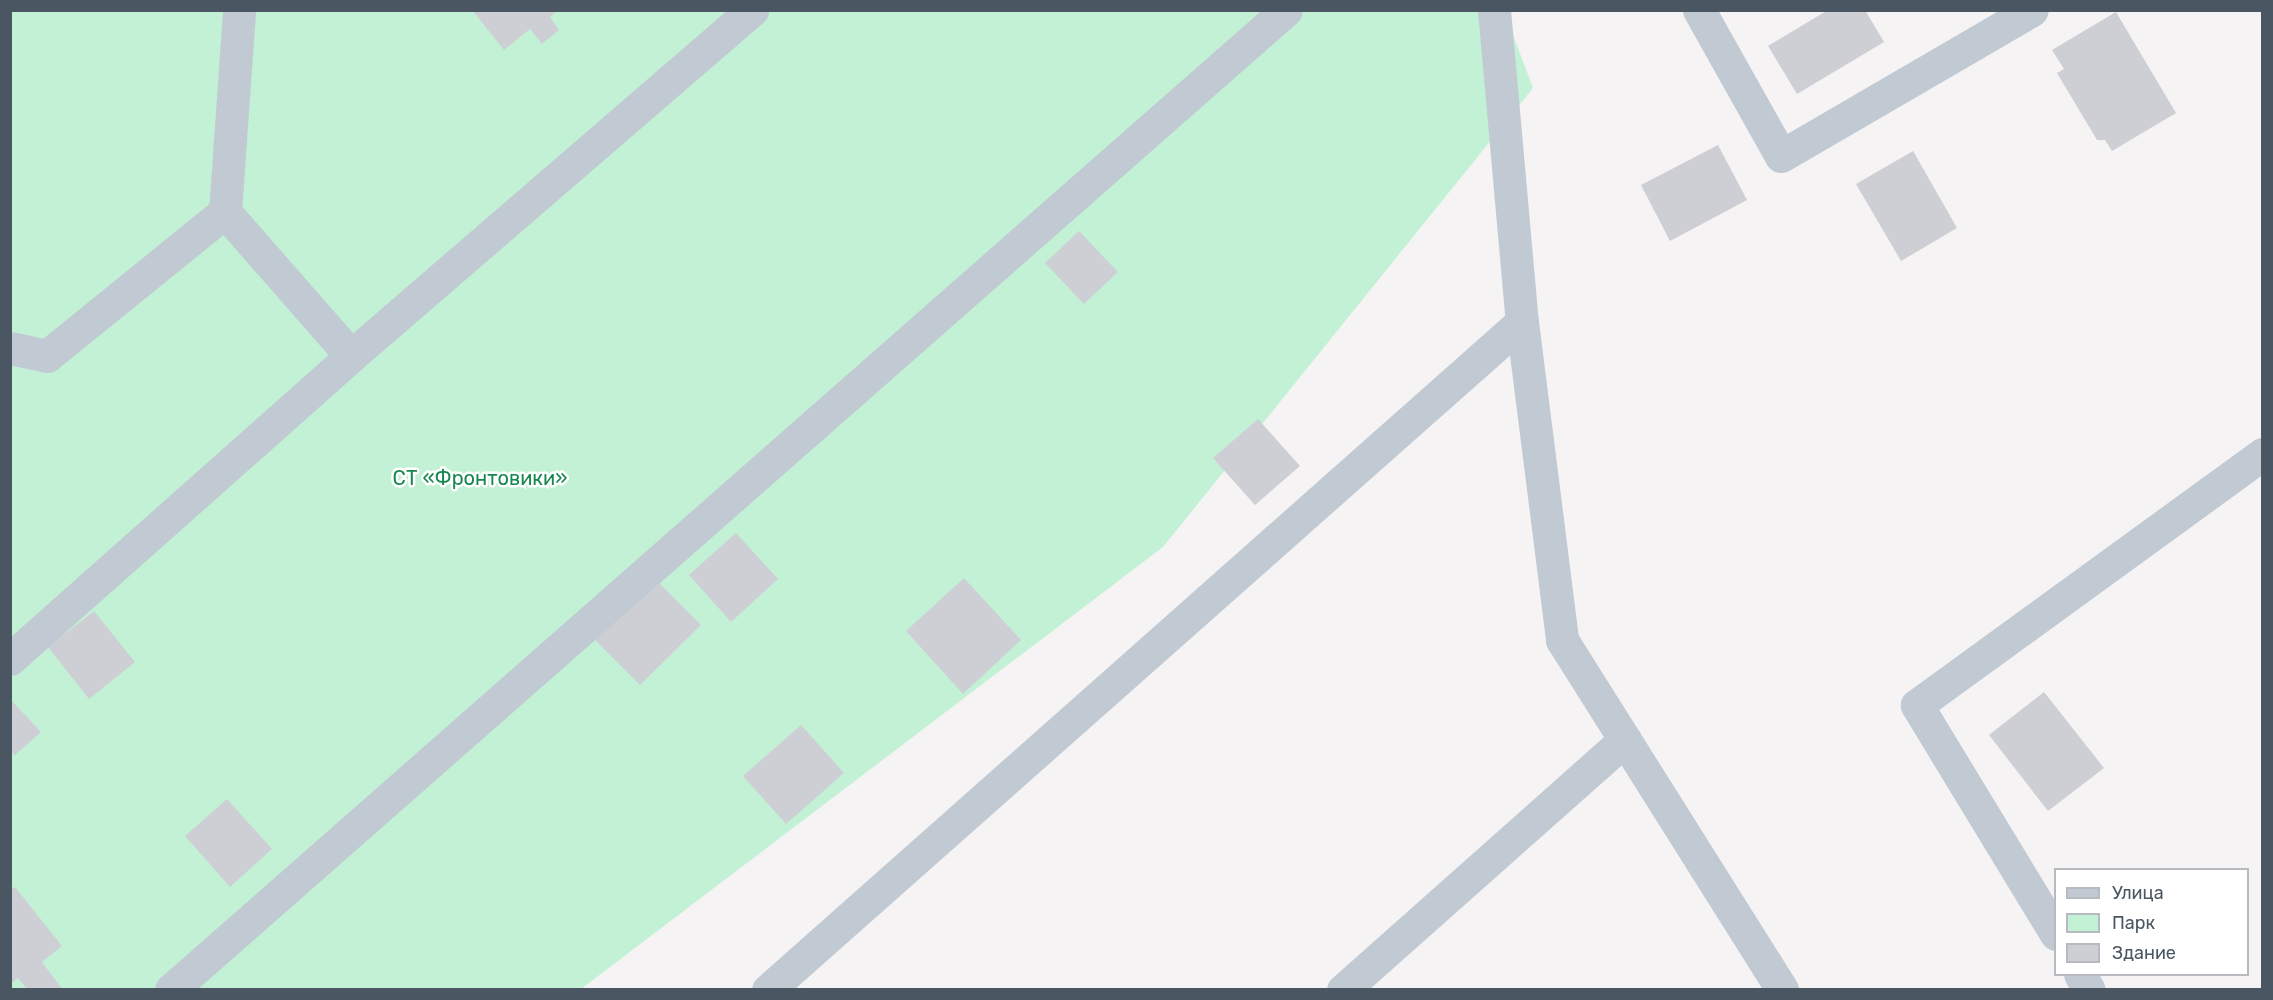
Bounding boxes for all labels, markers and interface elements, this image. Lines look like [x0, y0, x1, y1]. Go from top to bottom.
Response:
park label: СТ «Фронтовики» [393, 466, 567, 490]
legend [2054, 868, 2249, 976]
text: Улица [2112, 882, 2164, 904]
text: Парк [2112, 912, 2155, 934]
text: Здание [2112, 942, 2176, 964]

